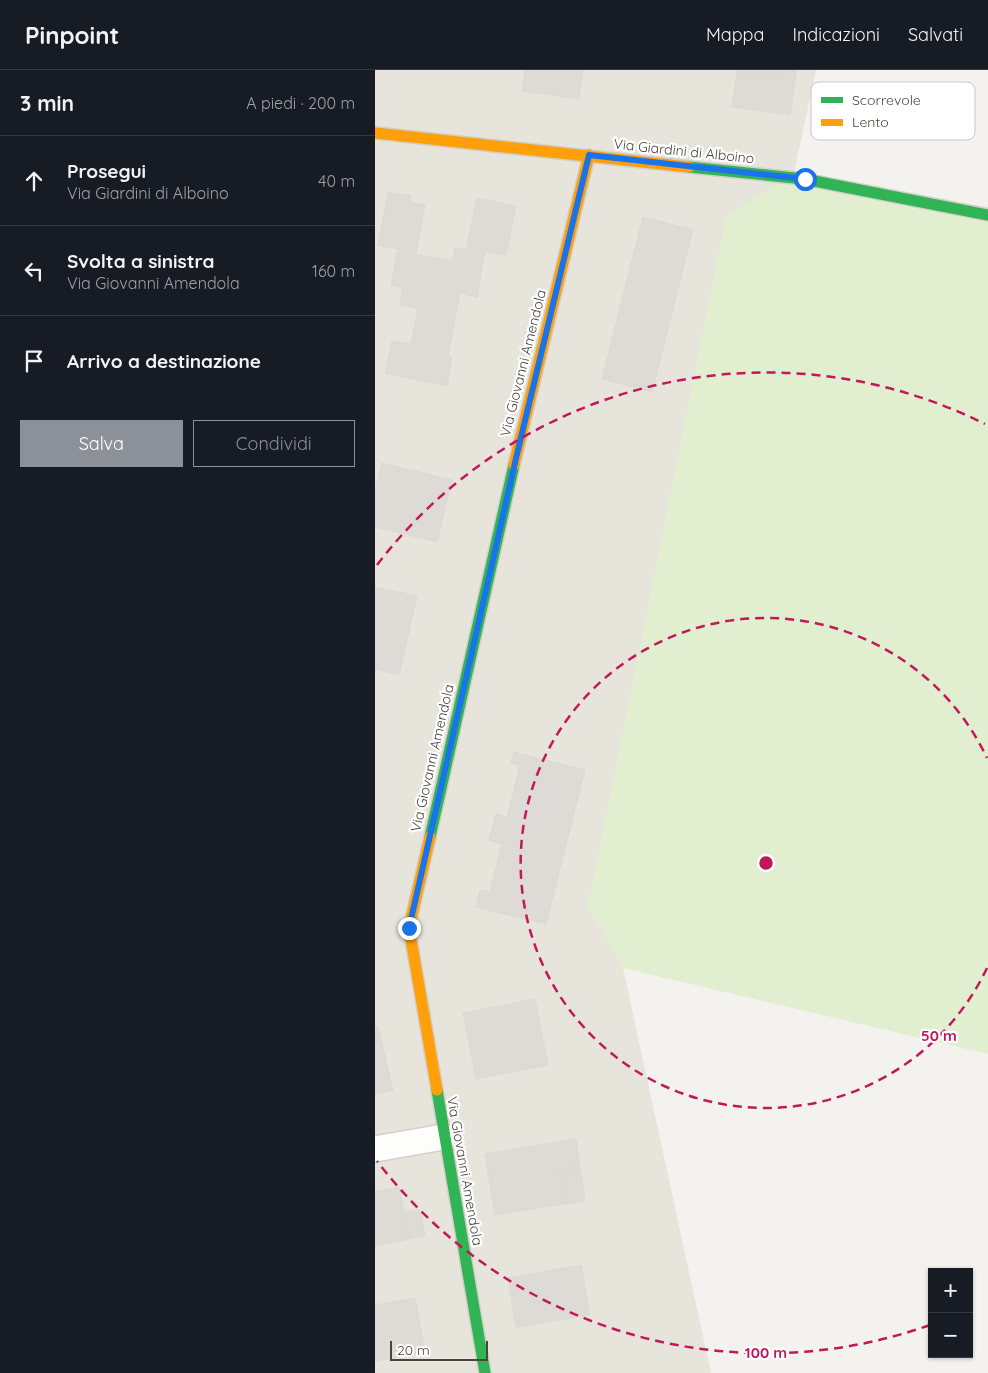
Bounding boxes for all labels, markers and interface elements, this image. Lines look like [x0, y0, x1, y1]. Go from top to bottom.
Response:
text: Pinpoint [25, 20, 119, 50]
text: Mappa [706, 23, 764, 46]
text: Indicazioni [792, 23, 880, 46]
text: Salvati [908, 23, 963, 46]
legend [811, 82, 975, 140]
text: 3 min [20, 90, 74, 116]
text: Scorrevole [852, 91, 921, 109]
text: A piedi · 200 m [246, 93, 355, 113]
text: Lento [852, 113, 889, 131]
street label: Via Giardini di Alboino [613, 135, 755, 167]
text: Prosegui [67, 159, 146, 183]
icon: ahead [20, 167, 48, 195]
route start [794, 168, 817, 191]
text: 40 m [318, 171, 355, 191]
text: Via Giardini di Alboino [67, 183, 229, 203]
text: Svolta a sinistra [67, 249, 214, 273]
icon: left [20, 257, 48, 285]
text: 160 m [312, 261, 355, 281]
text: Via Giovanni Amendola [67, 273, 240, 293]
street label: Via Giovanni Amendola [496, 288, 550, 438]
icon: arrive [20, 347, 48, 375]
text: Arrivo a destinazione [67, 349, 261, 373]
button: Salva [20, 420, 183, 467]
button: Condividi [193, 420, 355, 467]
street label: Via Giovanni Amendola [406, 682, 458, 834]
centre of rings [757, 854, 775, 872]
route end [398, 917, 421, 940]
text: 50 m [921, 1026, 957, 1045]
street label: Via Giovanni Amendola [443, 1095, 487, 1247]
map controls [928, 1268, 973, 1358]
button: + [928, 1268, 973, 1313]
button: − [928, 1313, 973, 1358]
scale bar [390, 1338, 487, 1361]
text: 20 m [397, 1341, 430, 1359]
text: 100 m [745, 1343, 787, 1362]

